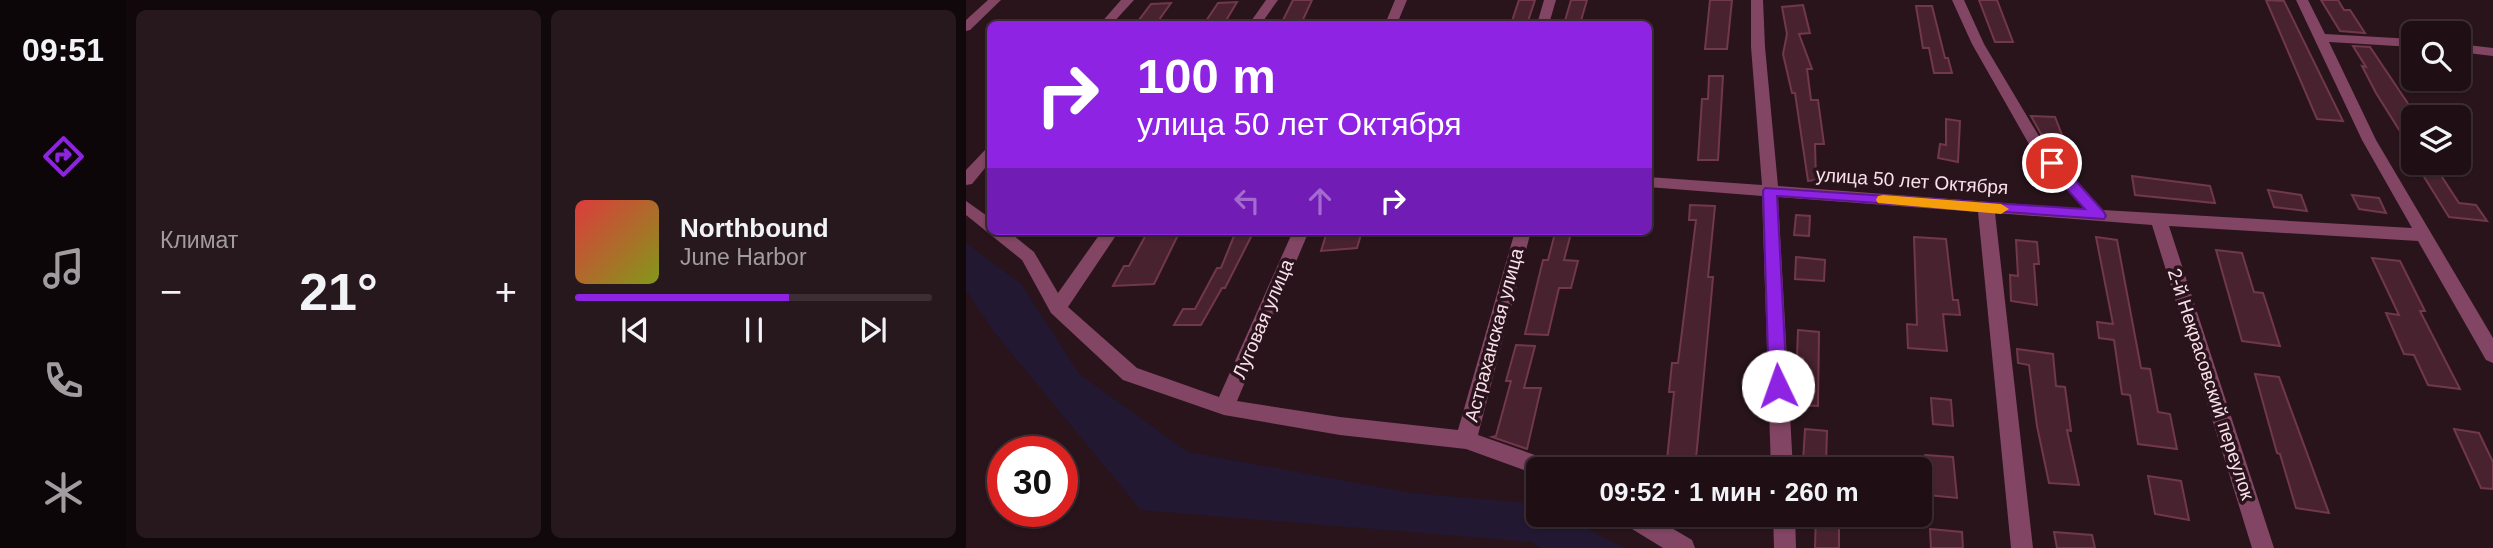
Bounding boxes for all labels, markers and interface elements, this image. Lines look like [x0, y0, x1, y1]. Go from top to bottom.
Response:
map controls [2401, 21, 2471, 175]
button: search [2401, 21, 2471, 91]
text: 09:51 [22, 32, 104, 68]
icon: right [1022, 49, 1113, 140]
text: 100 m [1137, 49, 1276, 103]
button: layers [2401, 105, 2471, 175]
text: улица 50 лет Октября [1137, 106, 1462, 142]
icon: directions [39, 132, 88, 181]
pin [2022, 133, 2082, 193]
icon: arrive [2033, 144, 2071, 182]
street label: улица 50 лет Октября [1815, 164, 2009, 198]
icon: left [1228, 182, 1266, 220]
icon: ahead [1301, 182, 1339, 220]
icon: right [1374, 182, 1412, 220]
text: Northbound [680, 213, 829, 243]
text: Климат [160, 227, 238, 253]
icon: music [39, 244, 88, 293]
text: June Harbor [680, 244, 807, 270]
street label: Астраханская улица [1461, 245, 1527, 424]
street label: Луговая улица [1228, 256, 1298, 382]
text: 21° [299, 263, 378, 321]
street label: 2-й Некрасовский переулок [2164, 266, 2259, 503]
text: − [160, 271, 182, 313]
text: + [495, 271, 517, 313]
icon: previous [616, 311, 654, 349]
icon: pause [735, 311, 773, 349]
icon: next [854, 311, 892, 349]
position arrow [1741, 349, 1815, 423]
icon: phone [39, 356, 88, 405]
speed limit sign: 30 [987, 436, 1078, 527]
icon: climate [39, 468, 88, 517]
text: 09:52 · 1 мин · 260 m [1599, 477, 1859, 507]

